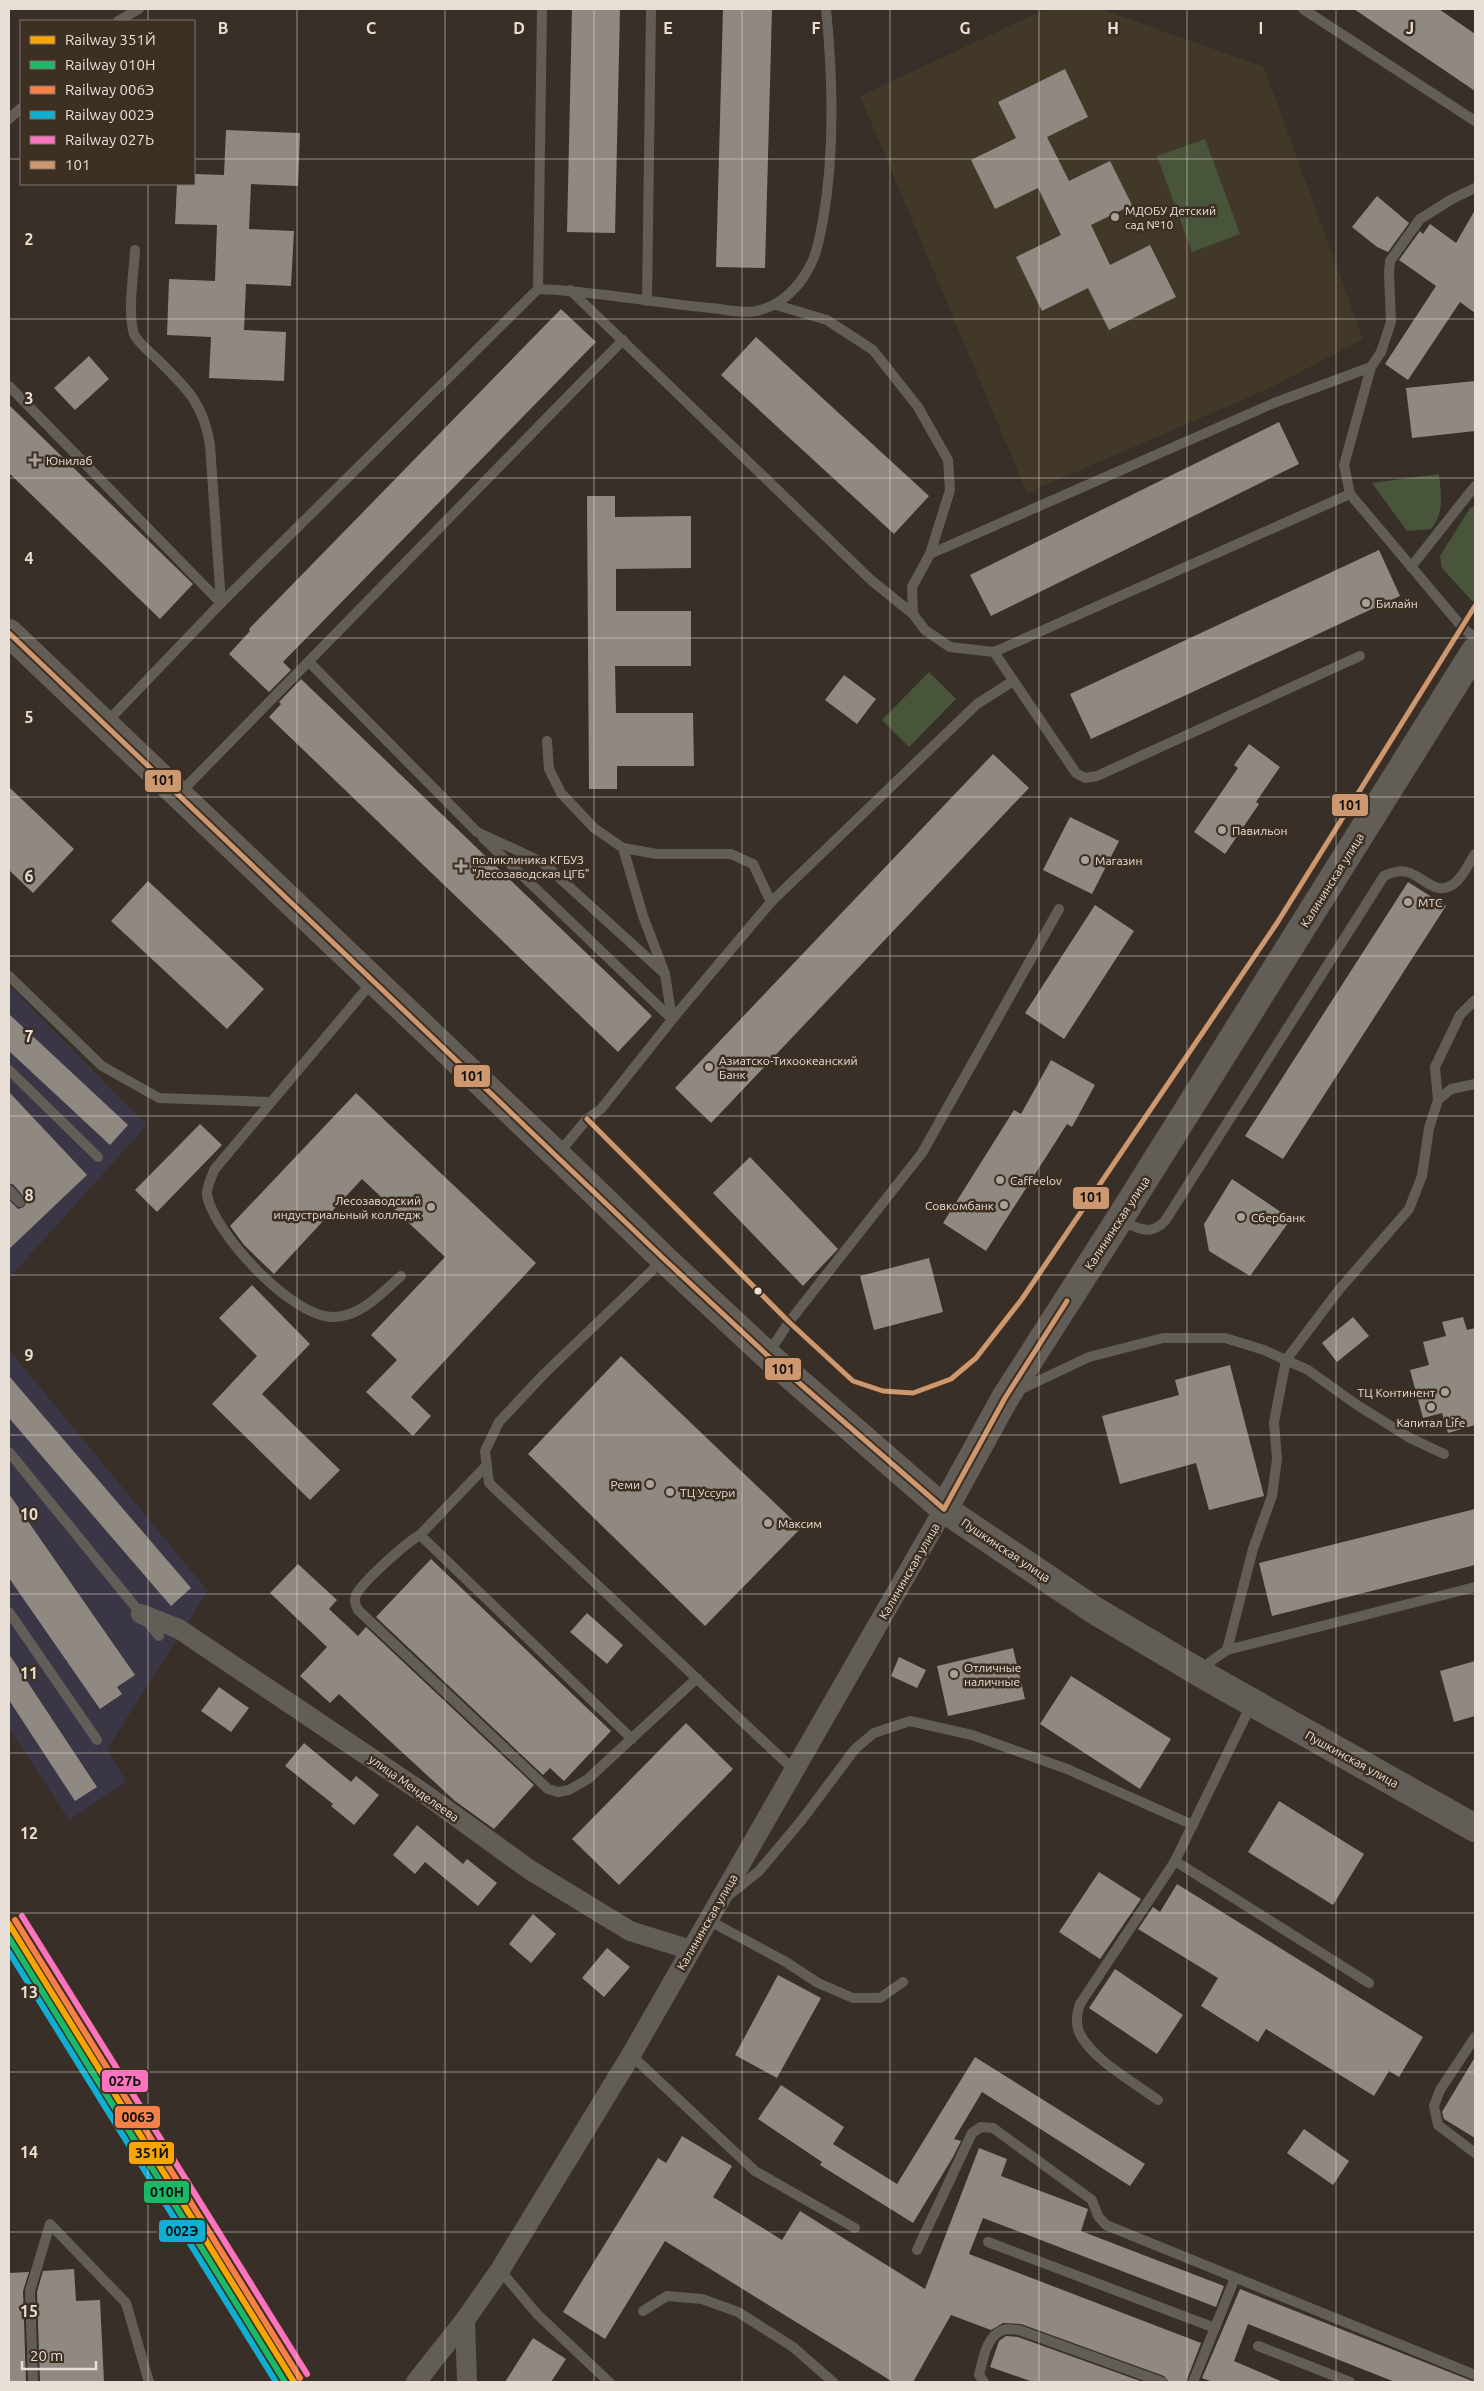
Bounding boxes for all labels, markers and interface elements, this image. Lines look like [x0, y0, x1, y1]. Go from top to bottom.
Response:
text: B [218, 19, 228, 37]
text: C [366, 19, 376, 37]
text: D [513, 19, 525, 37]
text: E [663, 19, 673, 37]
text: F [812, 19, 821, 37]
text: G [959, 19, 971, 37]
text: H [1107, 19, 1119, 37]
text: I [1259, 19, 1263, 37]
text: J [1406, 19, 1414, 37]
legend [20, 20, 195, 185]
text: Railway 351Й [65, 31, 156, 48]
text: Railway 010Н [65, 56, 155, 73]
text: Railway 006Э [65, 81, 154, 98]
text: Railway 002Э [65, 106, 154, 123]
text: Railway 027Ь [65, 131, 154, 148]
text: 101 [65, 156, 90, 173]
place label: МДОБУ Детский сад №10 [1125, 204, 1216, 231]
marker: МДОБУ Детский сад №10 [1109, 211, 1121, 223]
text: 2 [24, 230, 34, 248]
text: 3 [24, 389, 34, 407]
marker: Юнилаб [28, 453, 42, 467]
place label: Юнилаб [46, 454, 93, 467]
text: 4 [24, 549, 34, 567]
marker: Билайн [1360, 597, 1372, 609]
place label: Билайн [1376, 597, 1418, 610]
text: 5 [24, 708, 34, 726]
line badge: 101 [144, 769, 182, 793]
text: 101 [151, 772, 175, 788]
line badge: 101 [1331, 793, 1369, 817]
text: 101 [1338, 797, 1362, 813]
marker: Павильон [1216, 824, 1228, 836]
place label: Павильон [1232, 824, 1287, 837]
street label: Калининская улица [1298, 830, 1366, 930]
place label: поликлиника КГБУЗ "Лесозаводская ЦГБ" [472, 853, 589, 880]
marker: Магазин [1079, 854, 1091, 866]
place label: Магазин [1095, 854, 1142, 867]
marker: поликлиника КГБУЗ "Лесозаводская ЦГБ" [454, 859, 468, 873]
text: 6 [24, 867, 34, 885]
marker: МТС [1402, 896, 1414, 908]
place label: МТС [1418, 896, 1443, 909]
text: 7 [24, 1027, 34, 1045]
place label: Азиатско-Тихоокеанский Банк [719, 1054, 858, 1081]
marker: Азиатско-Тихоокеанский Банк [703, 1061, 715, 1073]
line badge: 101 [453, 1064, 491, 1088]
text: 101 [460, 1068, 484, 1084]
marker: Caffeelov [994, 1174, 1006, 1186]
place label: Caffeelov [1010, 1174, 1062, 1187]
street label: Калининская улица [1082, 1174, 1152, 1272]
text: 8 [24, 1186, 34, 1204]
line badge: 101 [1072, 1186, 1110, 1210]
text: 101 [1079, 1189, 1103, 1205]
place label: Лесозаводский индустриальный колледж [274, 1194, 421, 1221]
place label: Совкомбанк [925, 1199, 994, 1212]
marker: Совкомбанк [998, 1199, 1010, 1211]
marker: Лесозаводский индустриальный колледж [425, 1201, 437, 1213]
marker: Сбербанк [1235, 1211, 1247, 1223]
place label: Сбербанк [1251, 1211, 1305, 1224]
unlabelled marker [753, 1286, 763, 1296]
text: 9 [24, 1346, 34, 1364]
line badge: 101 [764, 1357, 802, 1381]
text: 101 [771, 1361, 795, 1377]
place label: ТЦ Континент [1358, 1386, 1436, 1399]
marker: ТЦ Континент [1439, 1386, 1451, 1398]
marker: Капитал Life [1425, 1401, 1437, 1413]
place label: Капитал Life [1397, 1416, 1465, 1429]
place label: Реми [611, 1478, 640, 1491]
marker: Реми [644, 1478, 656, 1490]
marker: ТЦ Уссури [664, 1486, 676, 1498]
place label: ТЦ Уссури [680, 1486, 735, 1499]
text: 10 [20, 1505, 38, 1523]
street label: Пушкинская улица [959, 1516, 1053, 1584]
marker: Максим [762, 1517, 774, 1529]
place label: Максим [778, 1517, 822, 1530]
street label: Калининская улица [876, 1521, 942, 1621]
place label: Отличные наличные [964, 1661, 1021, 1688]
text: 11 [20, 1664, 38, 1682]
marker: Отличные наличные [948, 1668, 960, 1680]
street label: Пушкинская улица [1303, 1728, 1401, 1790]
street label: улица Менделеева [367, 1752, 461, 1824]
text: 12 [20, 1824, 38, 1842]
street label: Калининская улица [674, 1872, 740, 1972]
text: 13 [20, 1983, 38, 2001]
line badge: 027Ь [101, 2069, 149, 2093]
text: 027Ь [109, 2073, 141, 2089]
line badge: 006Э [114, 2105, 161, 2129]
text: 006Э [122, 2109, 154, 2125]
line badge: 351Й [128, 2141, 175, 2165]
text: 14 [20, 2143, 38, 2161]
text: 351Й [135, 2143, 169, 2161]
line badge: 010Н [143, 2180, 190, 2204]
text: 010Н [150, 2184, 184, 2200]
line badge: 002Э [158, 2219, 206, 2243]
text: 002Э [166, 2223, 198, 2239]
text: 15 [20, 2302, 38, 2320]
scale bar [22, 2338, 96, 2370]
text: 20 m [30, 2347, 63, 2364]

